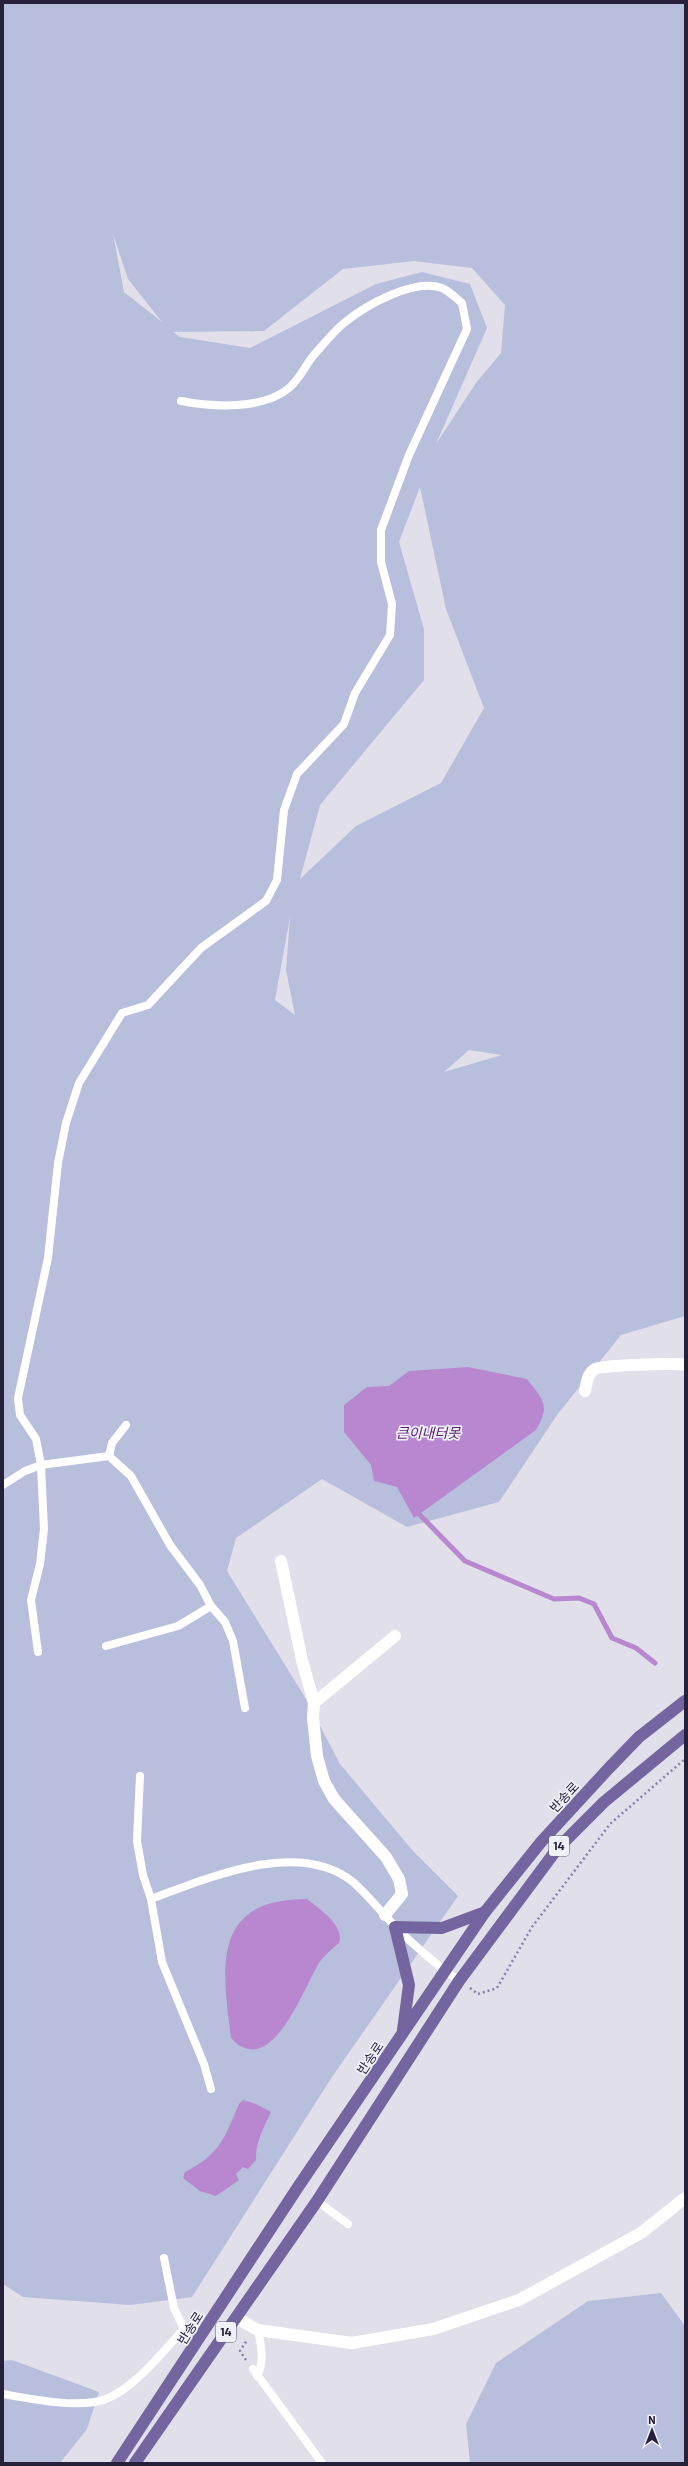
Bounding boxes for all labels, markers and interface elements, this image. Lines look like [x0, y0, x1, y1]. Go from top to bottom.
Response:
water label: 큰이내터못 [396, 1424, 461, 1441]
street label: 반송로 [546, 1778, 582, 1816]
road number: 14 [549, 1836, 569, 1856]
street label: 반송로 [353, 2039, 387, 2077]
street label: 반송로 [174, 2309, 206, 2347]
road number: 14 [216, 2322, 236, 2342]
north arrow [632, 2410, 672, 2450]
text: N [648, 2413, 656, 2426]

